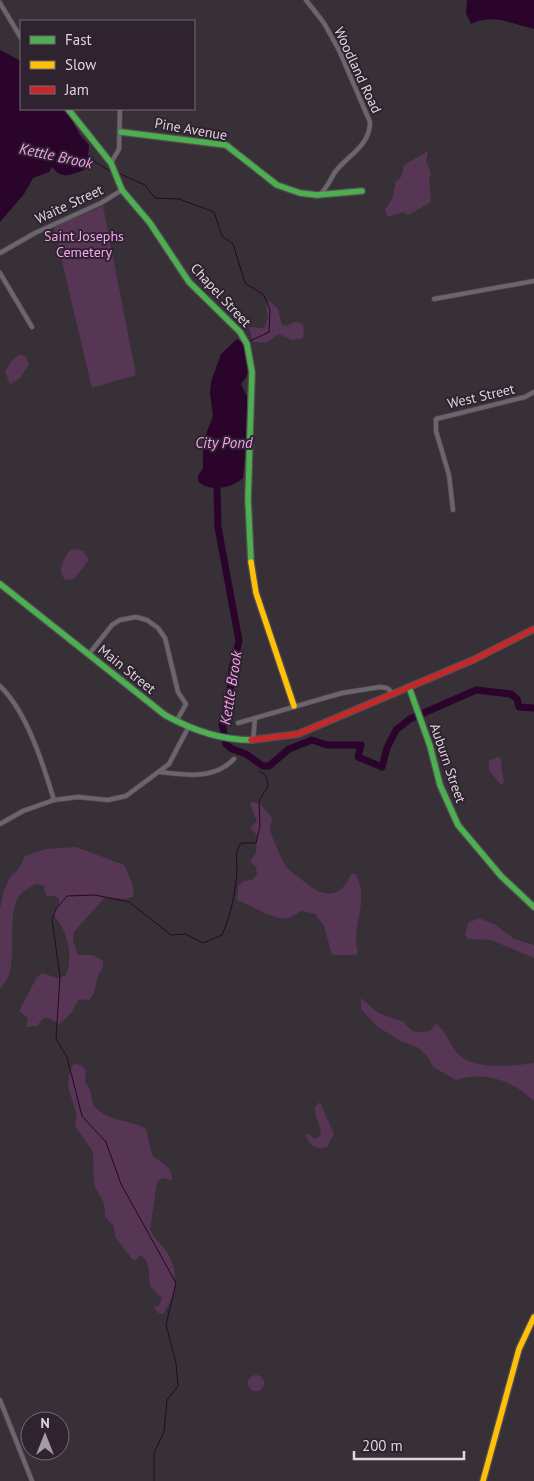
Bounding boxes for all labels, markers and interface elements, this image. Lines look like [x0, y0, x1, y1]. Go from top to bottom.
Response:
legend [20, 20, 195, 110]
street label: Woodland Road [330, 24, 386, 116]
text: Fast [65, 30, 92, 49]
text: Slow [65, 55, 96, 74]
text: Jam [64, 80, 89, 99]
street label: Pine Avenue [153, 114, 229, 144]
water label: Kettle Brook [18, 138, 96, 173]
street label: Waite Street [32, 180, 106, 228]
park label: Saint Josephs Cemetery [44, 227, 124, 261]
street label: Chapel Street [187, 259, 255, 331]
street label: West Street [446, 379, 517, 412]
water label: City Pond [195, 433, 253, 452]
street label: Main Street [95, 640, 160, 698]
water label: Kettle Brook [215, 648, 246, 726]
street label: Auburn Street [426, 721, 470, 805]
north arrow [20, 1411, 70, 1461]
text: N [40, 1414, 50, 1432]
scale bar [354, 1428, 464, 1460]
text: 200 m [362, 1436, 403, 1455]

